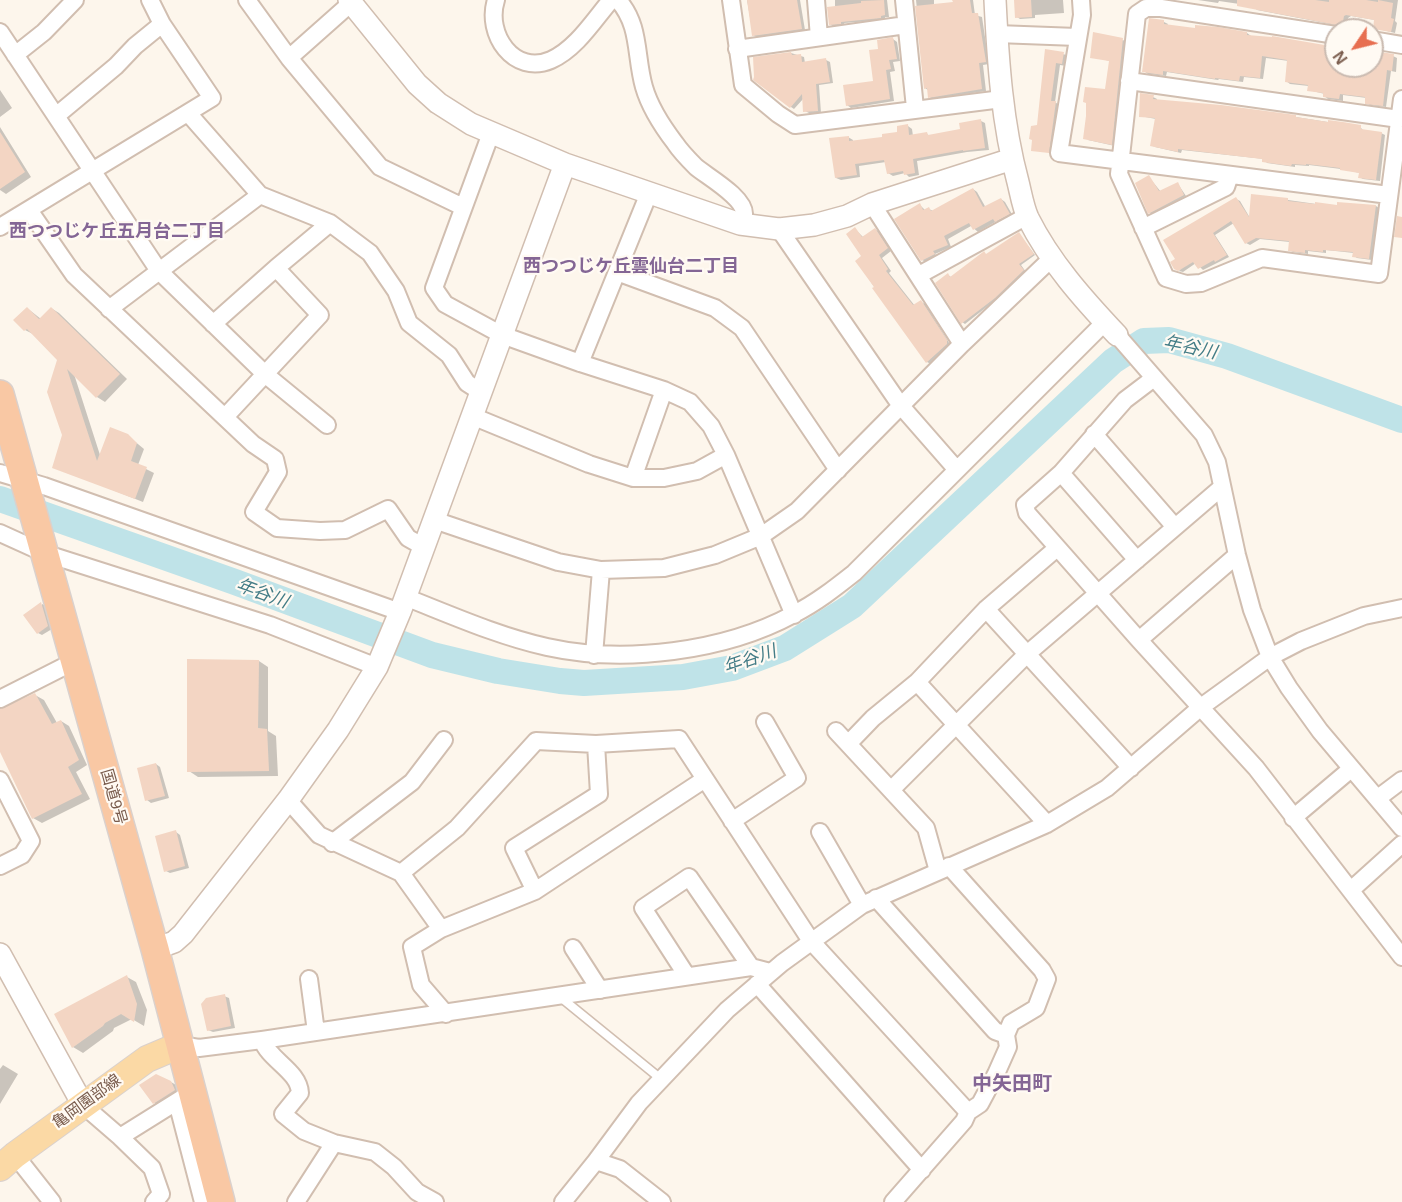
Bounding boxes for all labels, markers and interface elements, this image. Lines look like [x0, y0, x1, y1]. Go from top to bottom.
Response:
north arrow [1324, 18, 1384, 78]
text: N [1330, 48, 1351, 67]
district label: 西つつじケ丘五月台二丁目 [9, 221, 225, 243]
district label: 西つつじケ丘雲仙台二丁目 [523, 256, 739, 278]
water label: 年谷川 [1161, 332, 1219, 364]
water label: 年谷川 [233, 575, 291, 613]
water label: 年谷川 [721, 641, 779, 679]
street label: 国道9号 [96, 767, 130, 827]
street label: 亀岡園部線 [49, 1071, 125, 1133]
district label: 中矢田町 [972, 1072, 1052, 1096]

